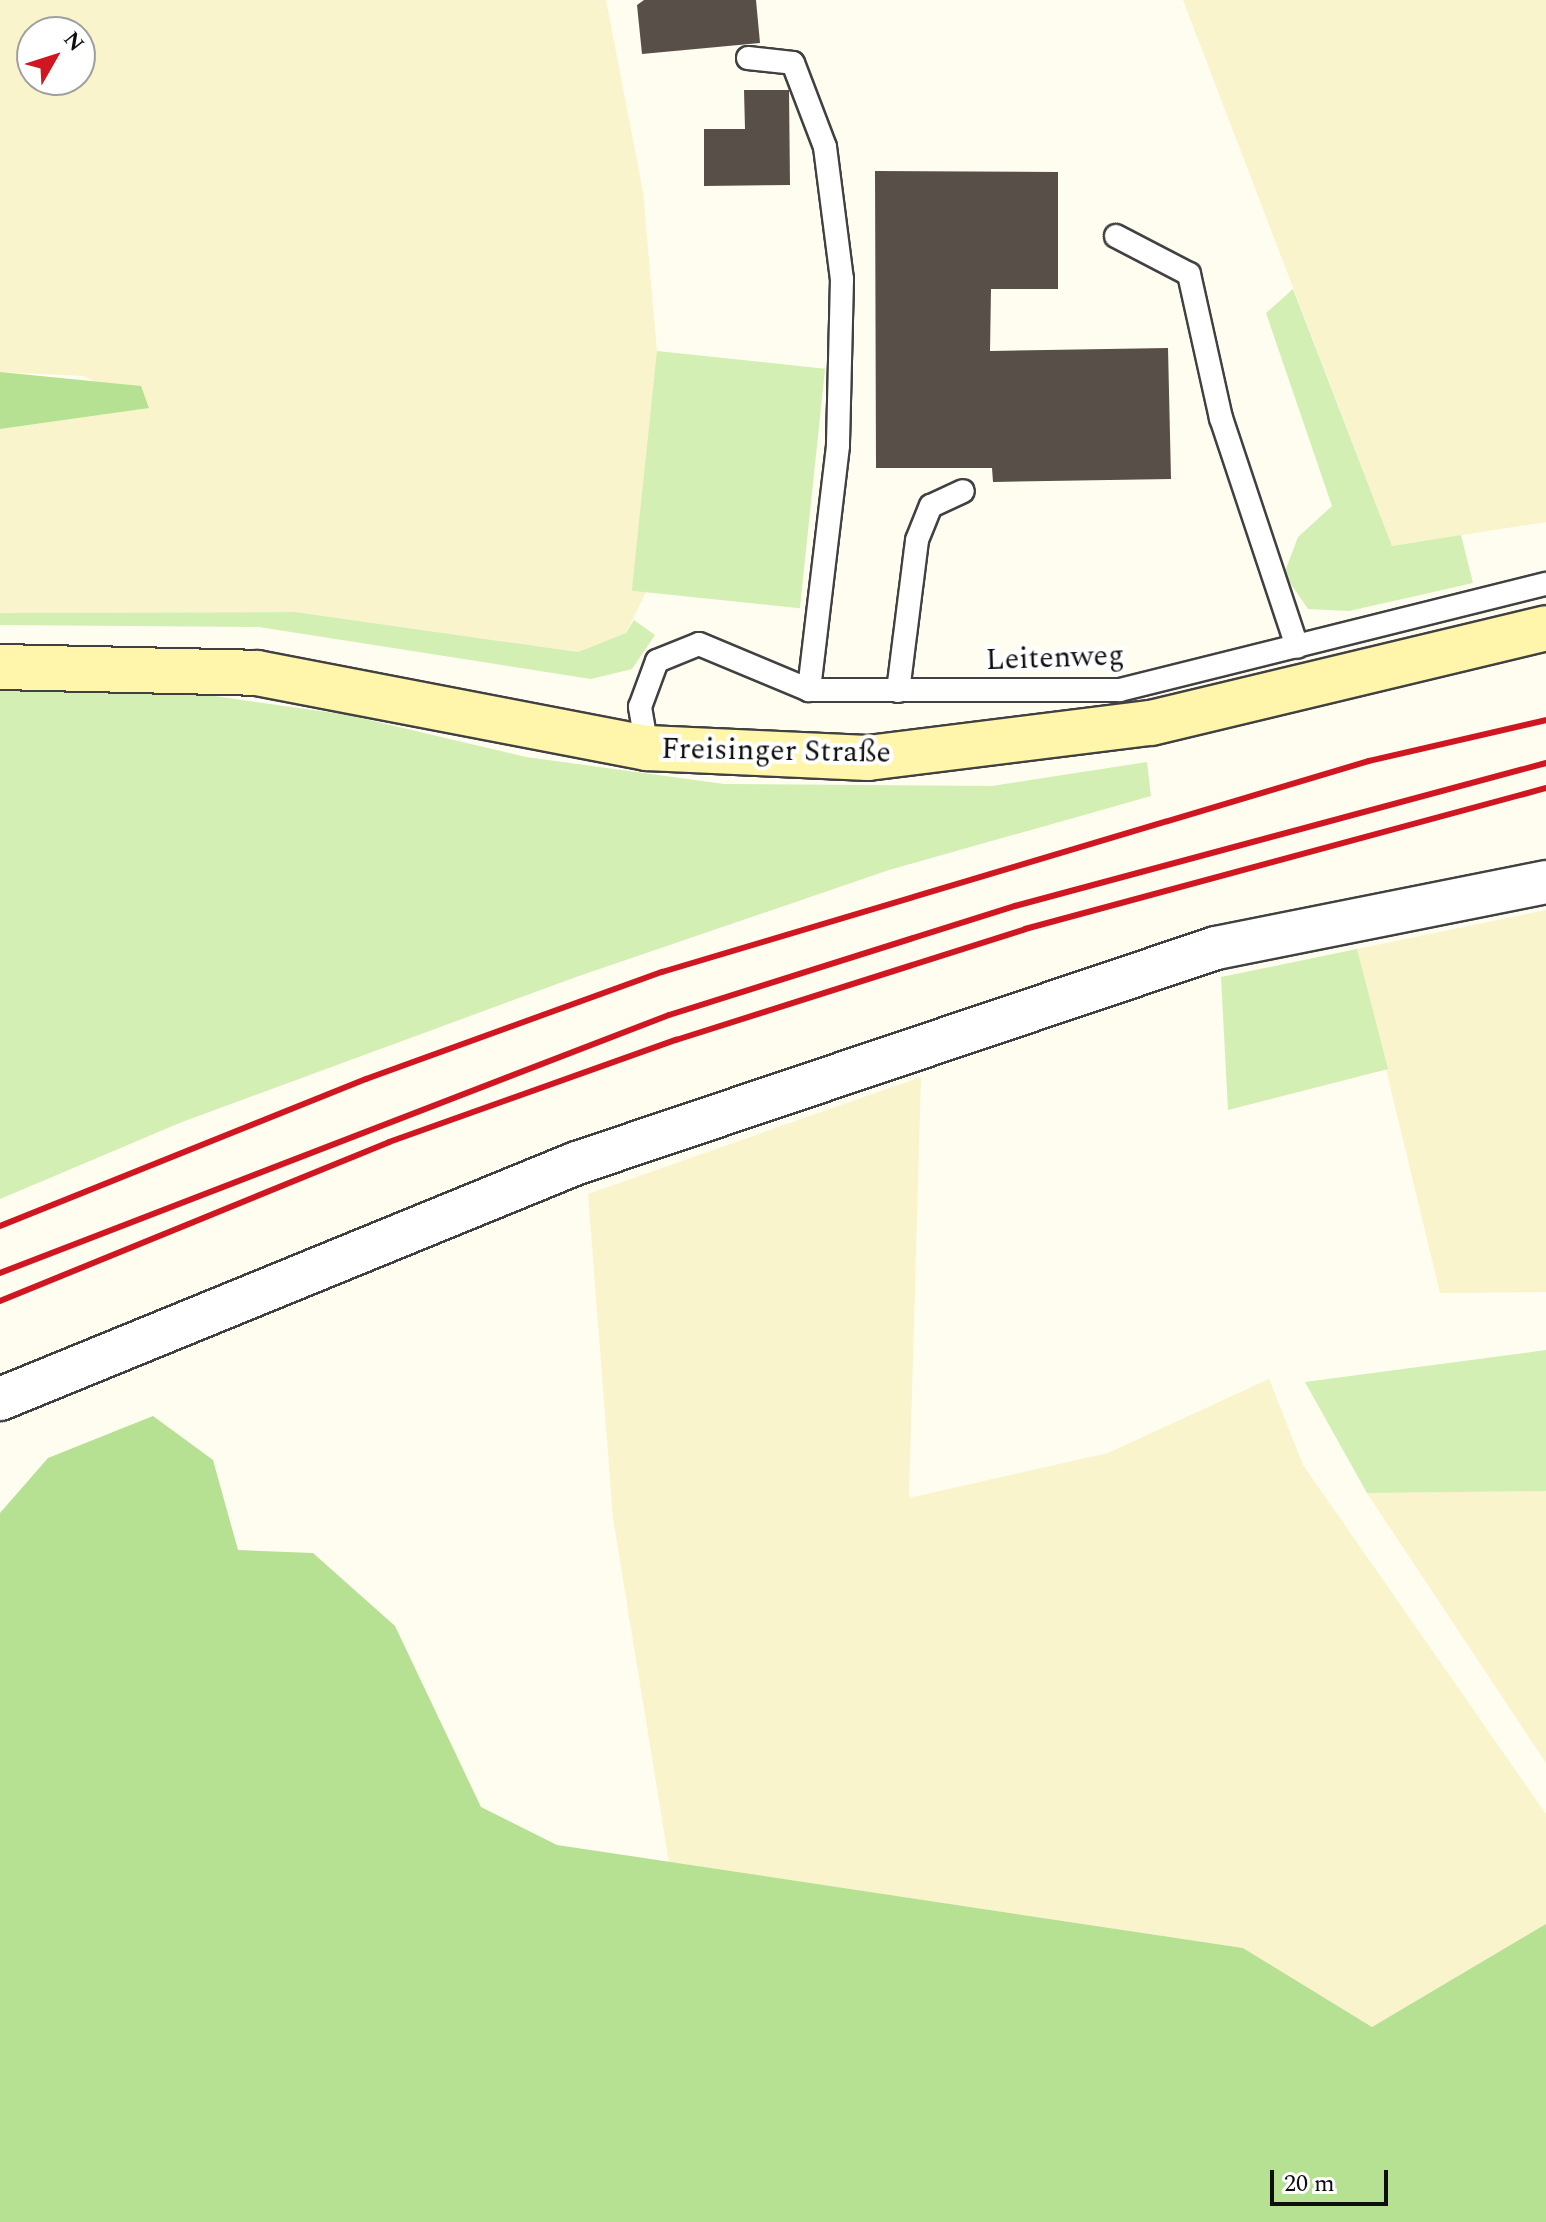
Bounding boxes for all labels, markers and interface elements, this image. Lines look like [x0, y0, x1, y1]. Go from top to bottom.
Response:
north arrow [16, 16, 96, 96]
text: N [55, 24, 92, 59]
street label: Leitenweg [985, 638, 1125, 678]
street label: Freisinger Straße [661, 731, 891, 771]
scale bar [1274, 2154, 1392, 2204]
text: 20 m [1284, 2166, 1335, 2202]

